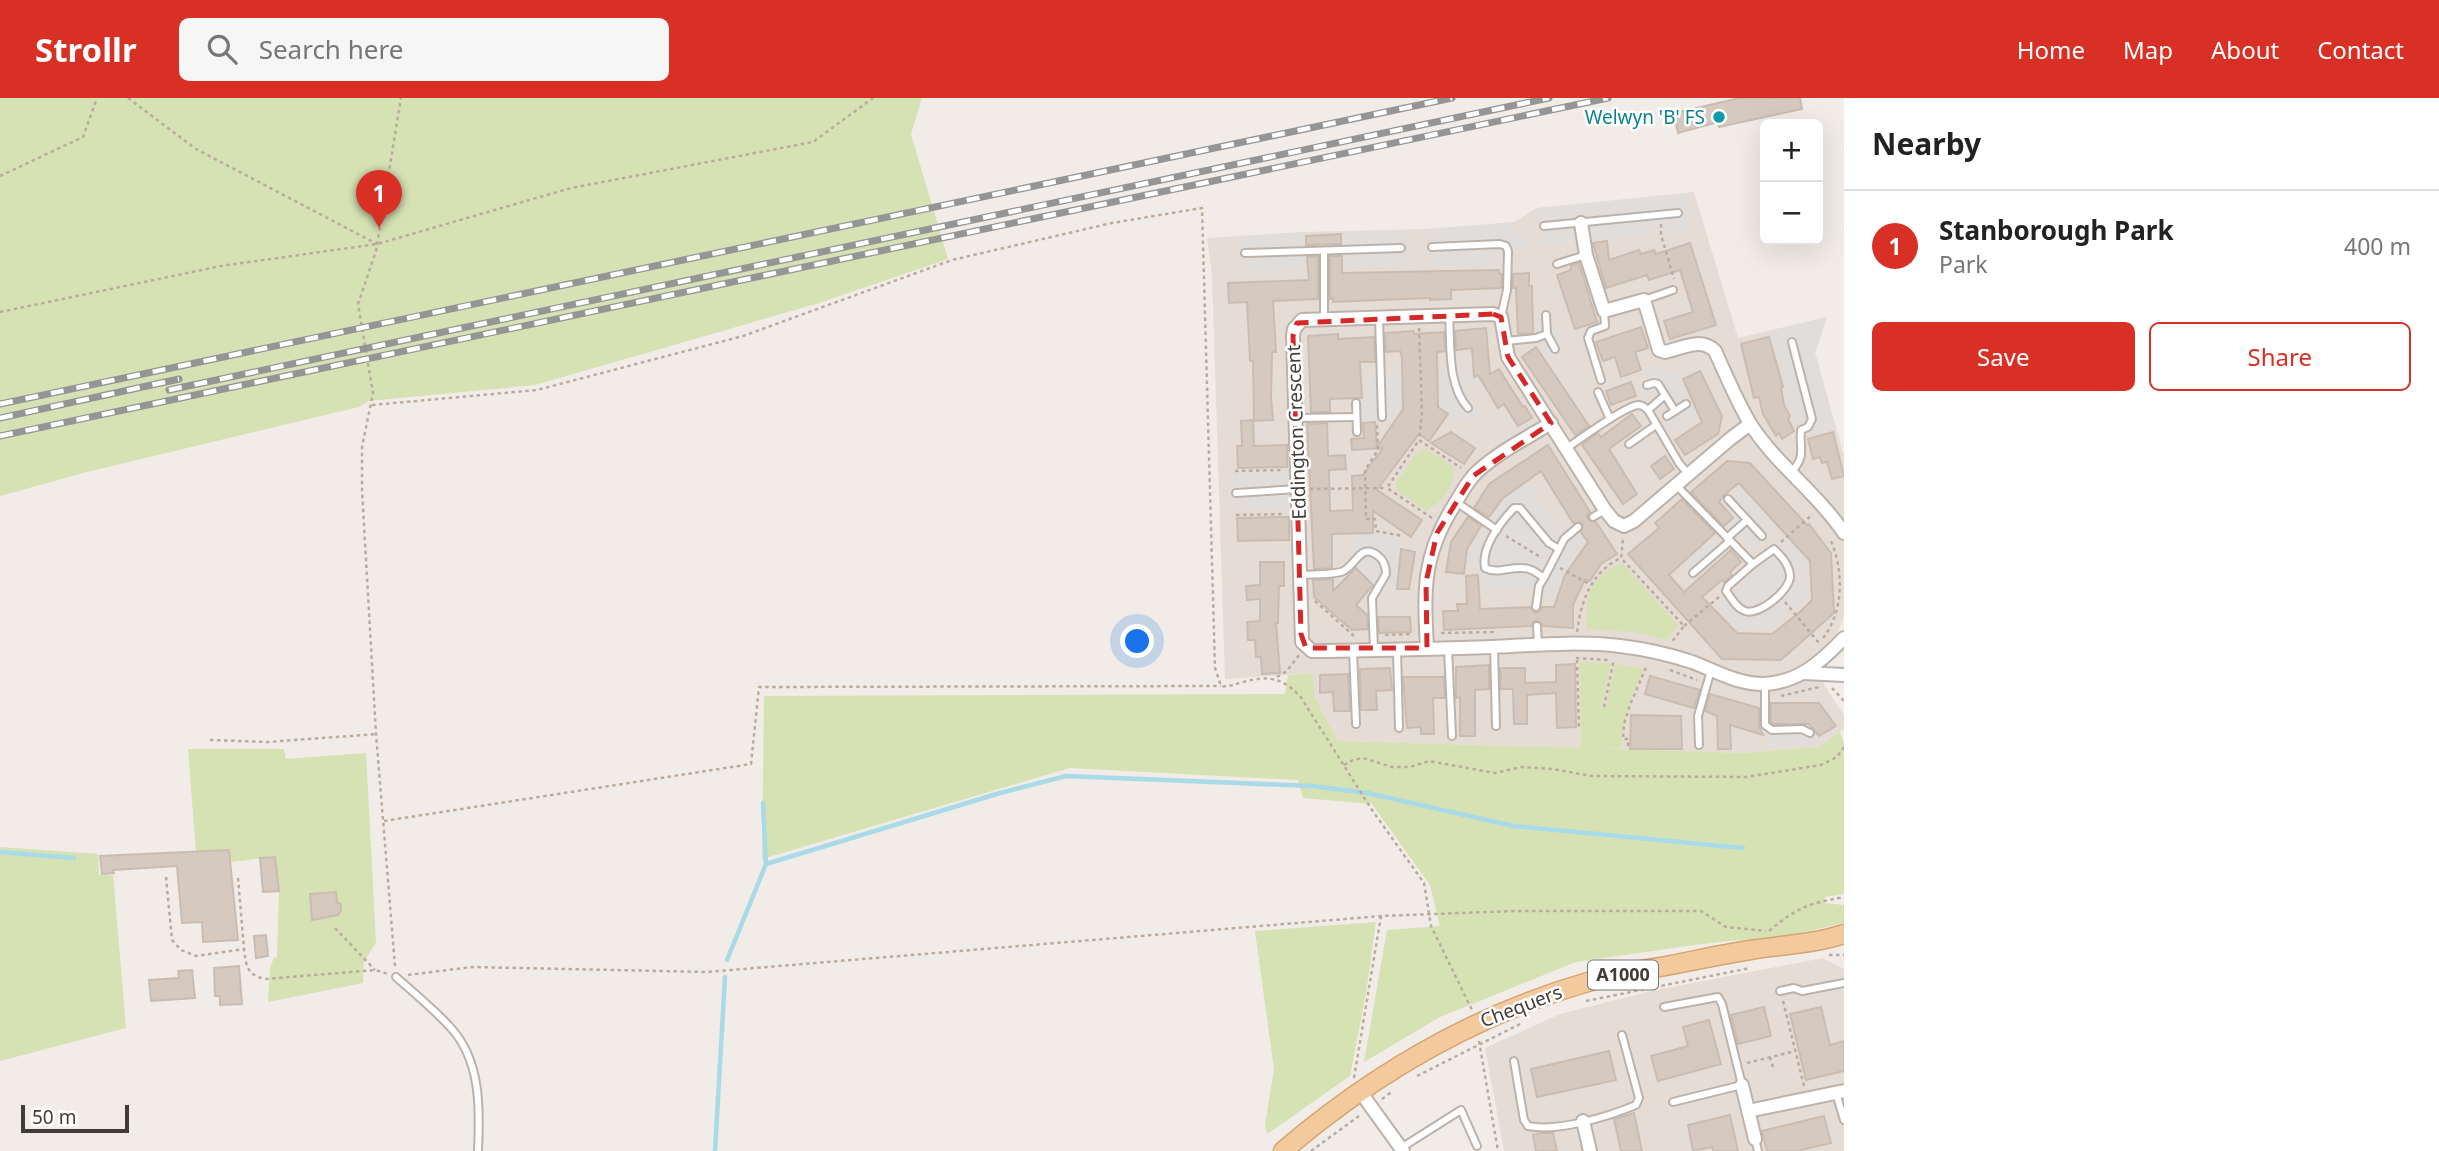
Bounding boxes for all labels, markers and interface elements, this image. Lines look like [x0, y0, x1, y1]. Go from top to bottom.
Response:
search box [179, 18, 669, 81]
text: Strollr [35, 27, 137, 72]
icon: search [203, 30, 241, 68]
text: Search here [259, 31, 403, 67]
text: Home [2017, 33, 2085, 66]
text: Map [2123, 33, 2173, 66]
text: About [2211, 33, 2279, 66]
text: Contact [2317, 33, 2404, 66]
place label: Welwyn 'B' FS [1585, 104, 1705, 130]
marker: Welwyn 'B' FS [1711, 109, 1727, 125]
map controls [1760, 119, 1823, 245]
button: + [1760, 119, 1823, 182]
text: Nearby [1872, 123, 1981, 164]
pin: 1 [356, 170, 402, 228]
button: − [1760, 182, 1823, 245]
text: Stanborough Park [1939, 212, 2174, 248]
text: 1 [1888, 230, 1902, 262]
text: 400 m [2344, 230, 2411, 262]
text: Park [1939, 248, 1988, 280]
button: Save [1872, 322, 2135, 391]
button: Share [2149, 322, 2411, 391]
street label: Eddington Crescent [1280, 344, 1312, 520]
your location [1120, 624, 1154, 658]
road number: A1000 [1588, 960, 1658, 990]
street label: Chequers [1476, 979, 1566, 1033]
scale bar [21, 1102, 130, 1134]
text: 50 m [32, 1104, 76, 1130]

